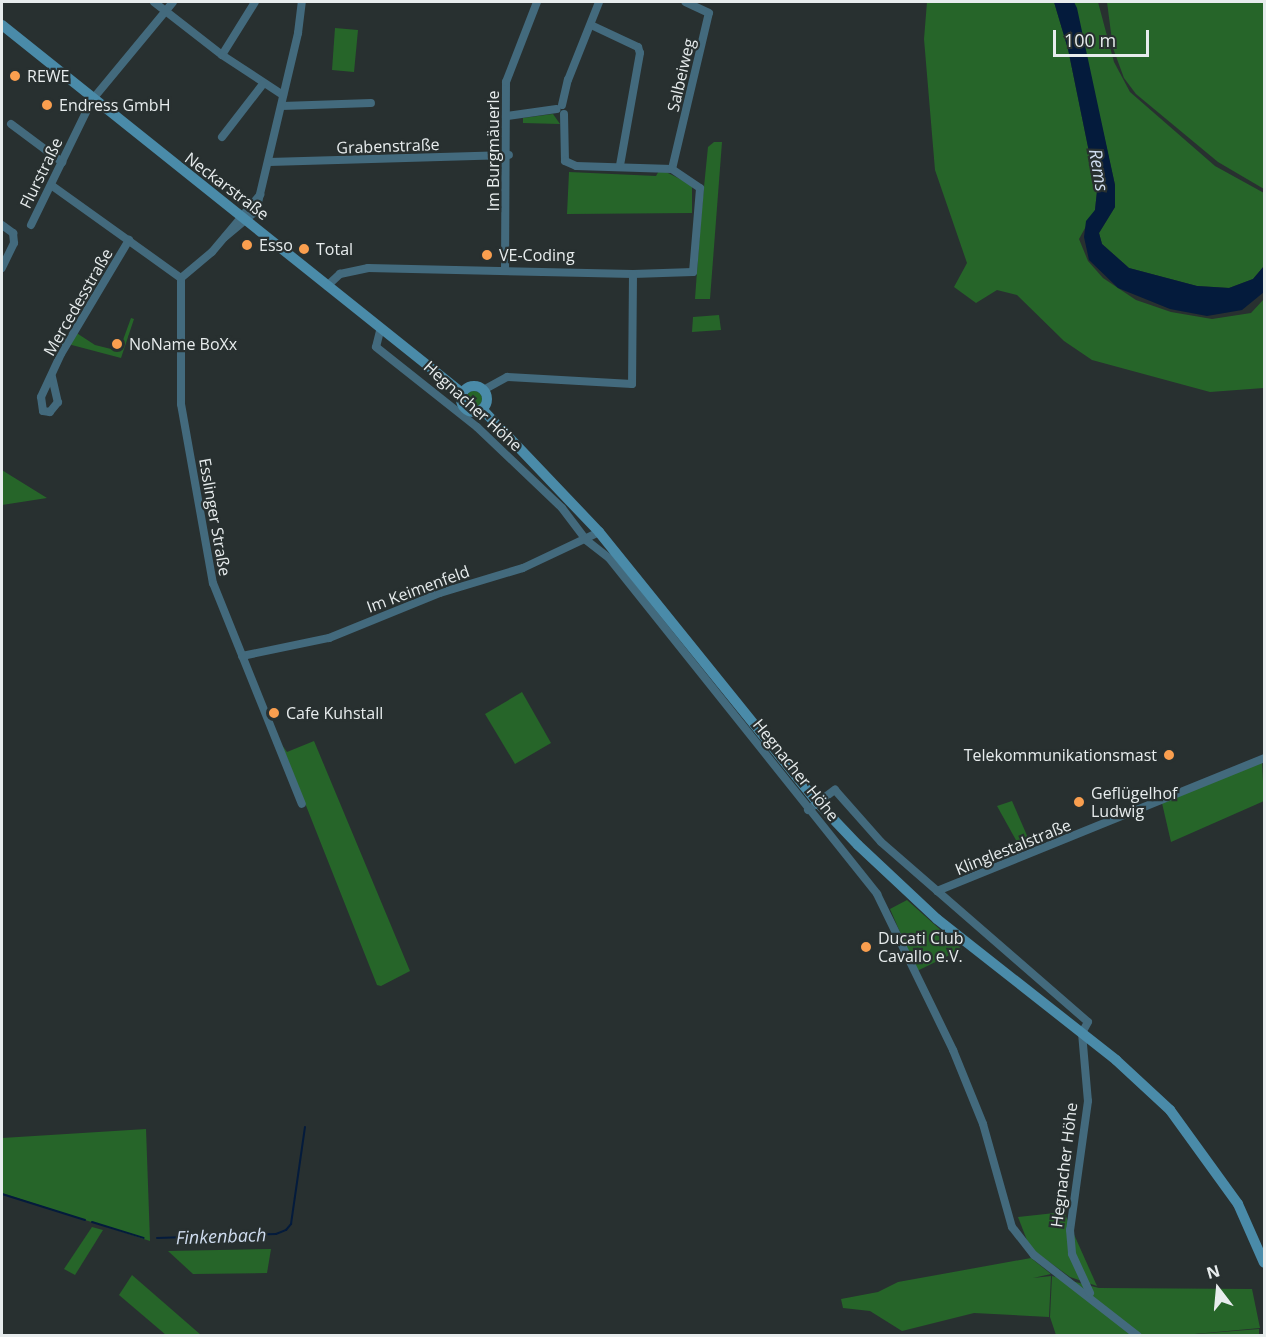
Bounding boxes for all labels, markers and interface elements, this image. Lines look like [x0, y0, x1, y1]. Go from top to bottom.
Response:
scale bar [1056, 18, 1152, 56]
text: 100 m [1064, 28, 1116, 52]
street label: Salbeiweg [663, 37, 699, 113]
place label: REWE [27, 66, 69, 86]
marker: REWE [8, 69, 22, 83]
street label: Im Burgmäuerle [483, 91, 503, 211]
place label: Endress GmbH [59, 95, 170, 115]
marker: Endress GmbH [40, 98, 54, 112]
street label: Flurstraße [16, 134, 66, 212]
street label: Grabenstraße [336, 135, 440, 157]
water label: Rems [1085, 147, 1113, 193]
street label: Neckarstraße [181, 148, 273, 224]
place label: Esso [259, 235, 293, 255]
marker: Esso [240, 238, 254, 252]
place label: Total [316, 239, 353, 259]
marker: Total [297, 242, 311, 256]
street label: Mercedesstraße [40, 245, 116, 359]
place label: VE-Coding [499, 245, 575, 265]
marker: VE-Coding [480, 248, 494, 262]
place label: NoName BoXx [129, 334, 237, 354]
marker: NoName BoXx [110, 337, 124, 351]
street label: Hegnacher Höhe [420, 357, 526, 455]
street label: Esslinger Straße [195, 457, 235, 577]
street label: Im Keimenfeld [364, 561, 472, 617]
place label: Cafe Kuhstall [286, 703, 383, 723]
marker: Cafe Kuhstall [267, 706, 281, 720]
street label: Hegnacher Höhe [749, 715, 843, 825]
place label: Telekommunikationsmast [964, 745, 1157, 765]
marker: Telekommunikationsmast [1162, 748, 1176, 762]
place label: Geflügelhof Ludwig [1091, 783, 1177, 821]
marker: Geflügelhof Ludwig [1072, 795, 1086, 809]
street label: Klinglestalstraße [952, 815, 1074, 879]
place label: Ducati Club Cavallo e.V. [878, 928, 964, 966]
marker: Ducati Club Cavallo e.V. [859, 940, 873, 954]
street label: Hegnacher Höhe [1047, 1102, 1081, 1228]
water label: Finkenbach [175, 1224, 267, 1248]
north arrow [1188, 1259, 1248, 1319]
text: N [1204, 1259, 1222, 1284]

